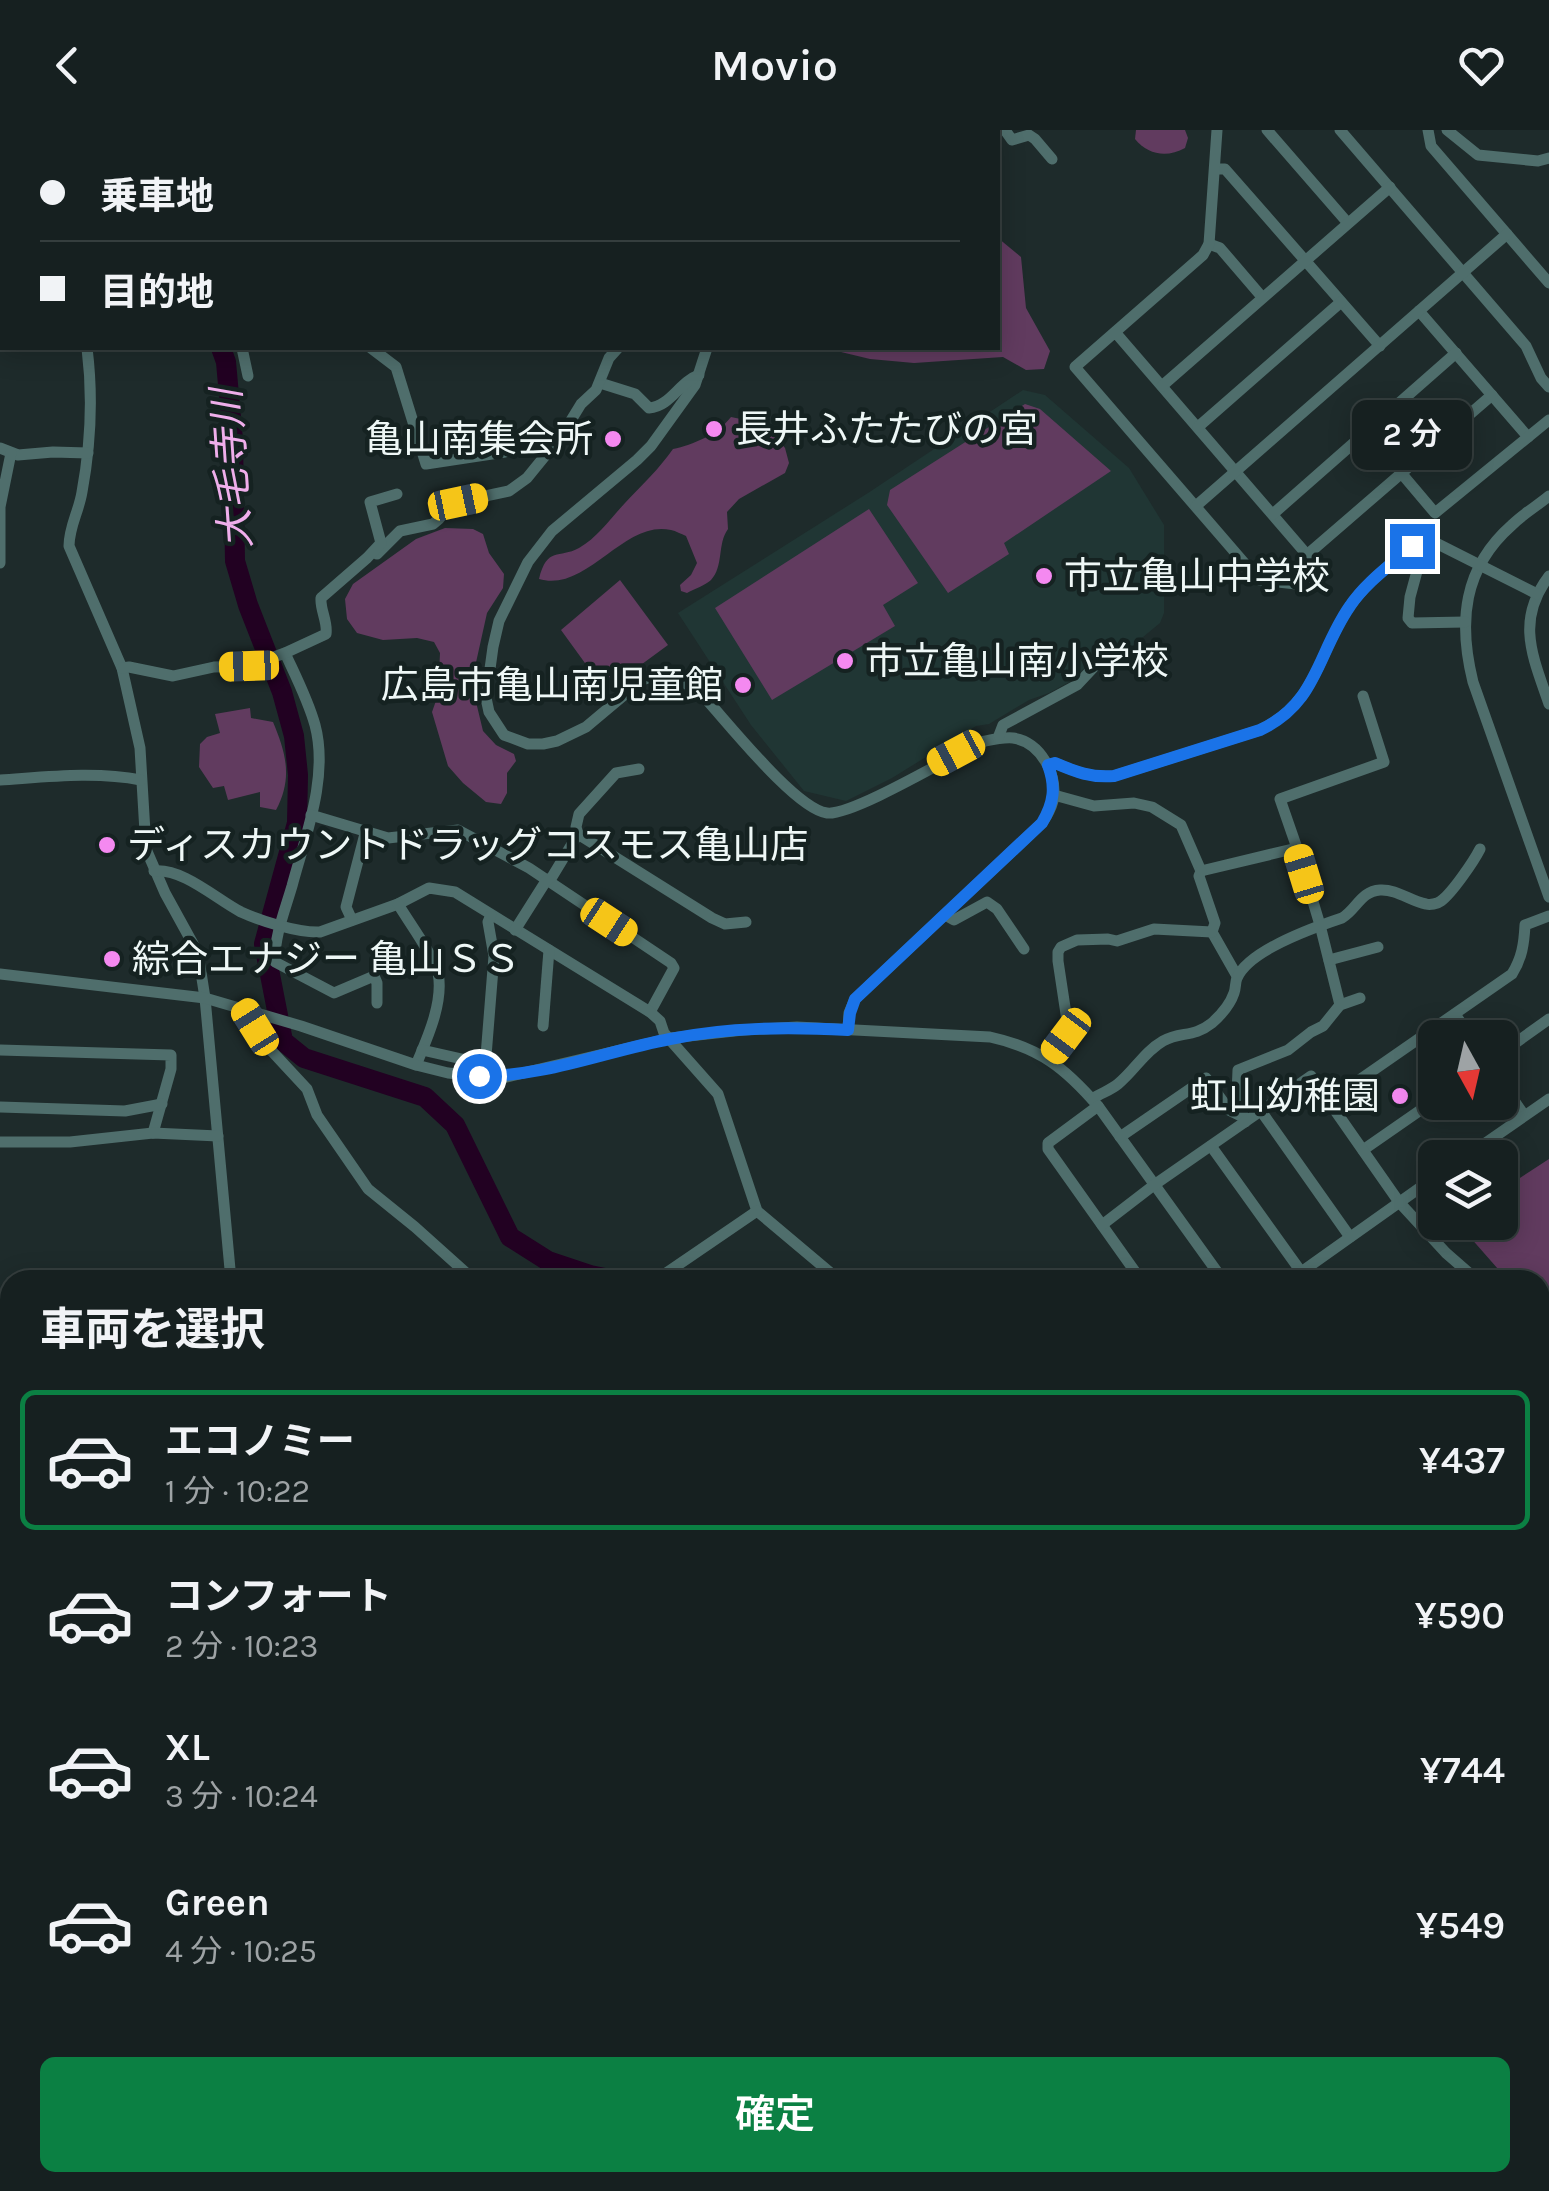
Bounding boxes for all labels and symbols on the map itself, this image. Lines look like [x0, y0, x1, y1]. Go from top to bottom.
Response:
water label: 大毛寺川 [202, 384, 261, 550]
callout: 2 分 [1352, 401, 1472, 471]
place label: 長井ふたたびの宮 [734, 407, 1038, 452]
place label: 亀山南集会所 [365, 417, 593, 462]
marker: 長井ふたたびの宮 [703, 418, 725, 440]
marker: 亀山南集会所 [602, 428, 624, 450]
car [426, 481, 490, 523]
route end [1390, 524, 1435, 569]
place label: 市立亀山中学校 [1064, 554, 1330, 599]
marker: 市立亀山中学校 [1033, 565, 1055, 587]
place label: 市立亀山南小学校 [865, 639, 1169, 684]
car [218, 650, 280, 682]
marker: 市立亀山南小学校 [834, 650, 856, 672]
place label: 広島市亀山南児童館 [381, 663, 723, 708]
marker: 広島市亀山南児童館 [732, 674, 754, 696]
car [922, 726, 990, 780]
place label: ディスカウントドラッグコスモス亀山店 [127, 823, 808, 868]
marker: ディスカウントドラッグコスモス亀山店 [96, 834, 118, 856]
car [1281, 841, 1327, 907]
car [576, 893, 642, 951]
place label: 綜合エナジー 亀山ＳＳ [132, 937, 521, 982]
marker: 綜合エナジー 亀山ＳＳ [101, 948, 123, 970]
car [226, 994, 284, 1060]
car [1036, 1003, 1096, 1069]
north arrow [1418, 1020, 1518, 1120]
route start [457, 1054, 502, 1099]
place label: 虹山幼稚園 [1190, 1074, 1380, 1119]
marker: 虹山幼稚園 [1389, 1085, 1411, 1107]

